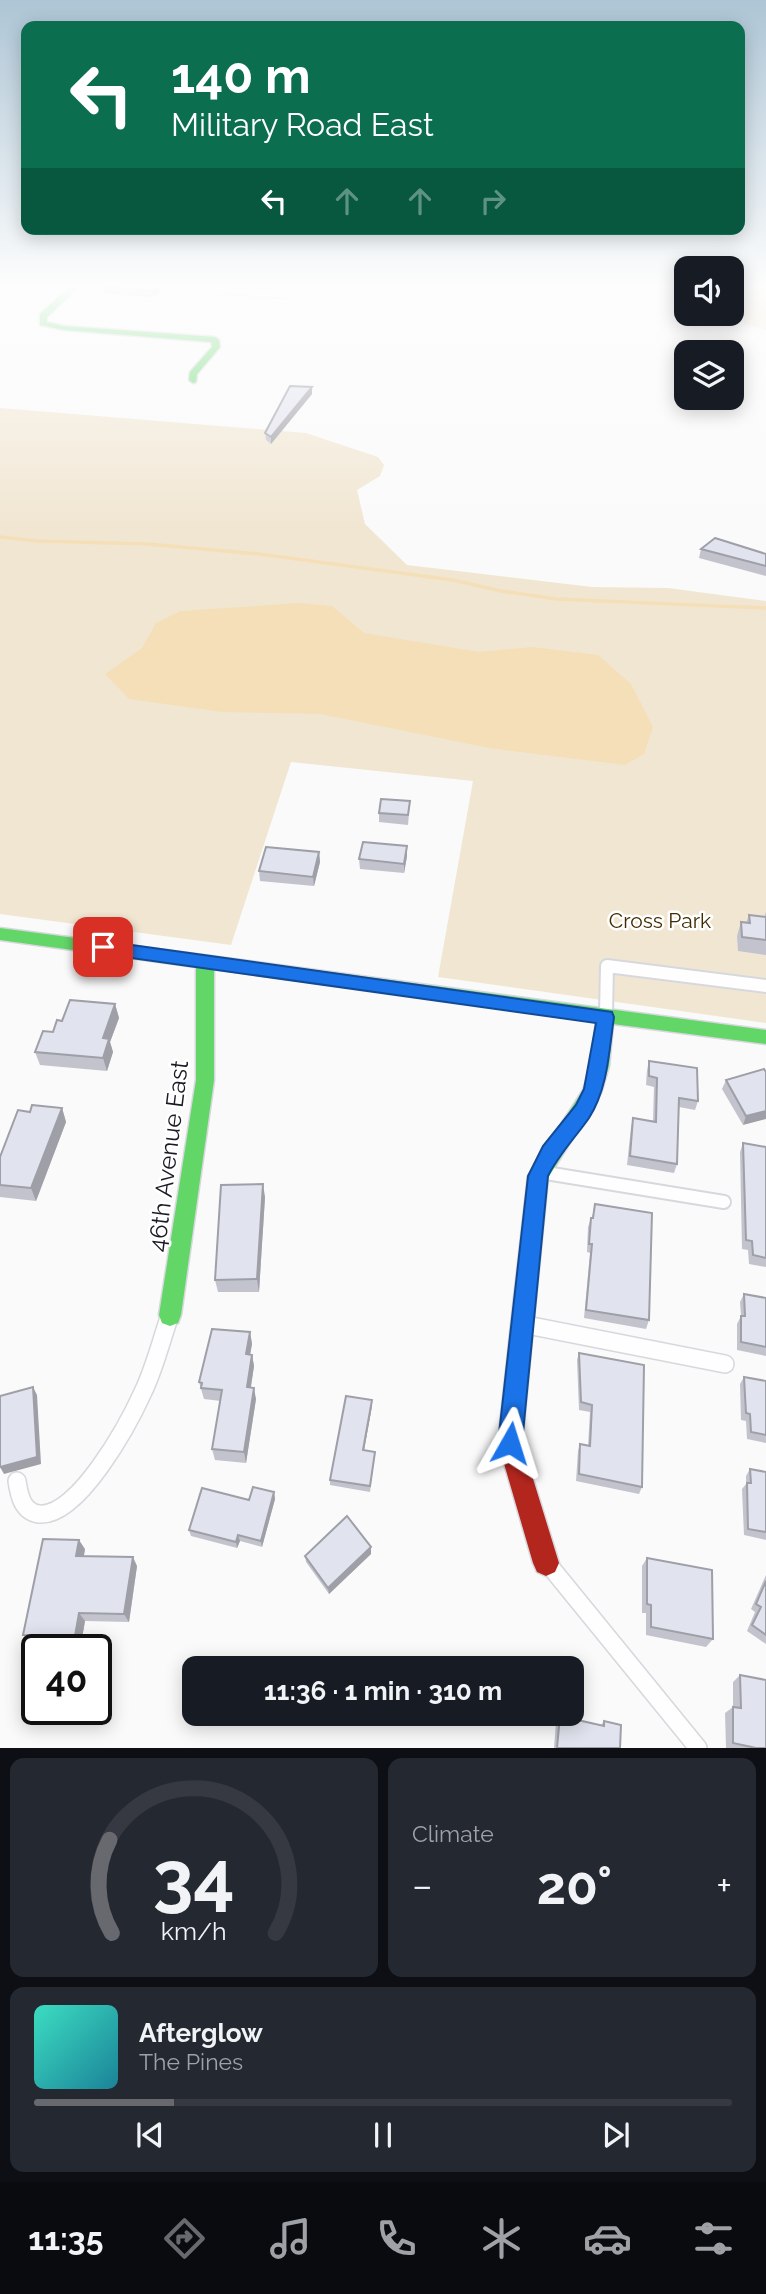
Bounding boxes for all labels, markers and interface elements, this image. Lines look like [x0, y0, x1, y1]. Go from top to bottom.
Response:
text: 140 m [171, 47, 311, 104]
icon: left [56, 49, 147, 140]
text: Military Road East [171, 106, 434, 143]
icon: left [255, 182, 293, 220]
icon: ahead [328, 182, 366, 220]
icon: ahead [401, 182, 439, 220]
icon: right [474, 182, 512, 220]
map controls [674, 256, 744, 410]
button: sound [674, 256, 744, 326]
button: layers [674, 340, 744, 410]
park label: Cross Park [609, 908, 711, 933]
pin [73, 917, 133, 977]
icon: arrive [84, 928, 122, 966]
street label: 46th Avenue East [142, 1059, 194, 1253]
position arrow [473, 1406, 547, 1480]
speed limit sign: 40 [21, 1634, 112, 1725]
text: 11:36 · 1 min · 310 m [264, 1676, 502, 1706]
text: Climate [412, 1820, 494, 1847]
text: 34 [153, 1836, 235, 1921]
text: 20° [537, 1855, 612, 1916]
text: − [412, 1863, 432, 1908]
text: + [716, 1863, 732, 1908]
text: km/h [161, 1916, 227, 1946]
text: Afterglow [139, 2018, 263, 2048]
text: The Pines [139, 2048, 243, 2075]
icon: previous [131, 2116, 169, 2154]
icon: pause [364, 2116, 402, 2154]
icon: next [597, 2116, 635, 2154]
icon: directions [160, 2214, 209, 2263]
icon: music [266, 2214, 315, 2263]
icon: phone [372, 2214, 421, 2263]
icon: climate [477, 2214, 526, 2263]
icon: car [583, 2214, 632, 2263]
icon: filters [689, 2214, 738, 2263]
text: 11:35 [28, 2220, 103, 2257]

